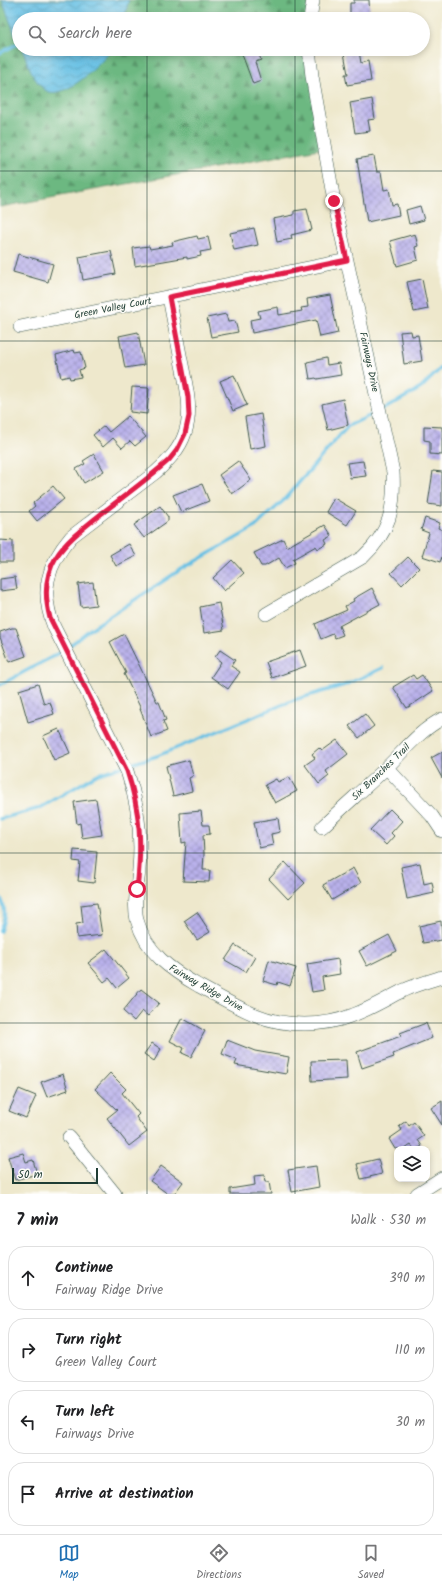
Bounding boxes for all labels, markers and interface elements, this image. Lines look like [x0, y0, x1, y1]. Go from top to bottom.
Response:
search box [12, 12, 430, 56]
text: Search here [58, 22, 132, 46]
icon: search [26, 23, 48, 45]
route end [325, 192, 343, 210]
street label: Green Valley Court [73, 293, 153, 323]
street label: Fairways Drive [355, 331, 383, 394]
street label: Six Branches Trail [348, 739, 414, 804]
route start [128, 880, 146, 898]
street label: Fairway Ridge Drive [166, 960, 246, 1016]
map controls [394, 1146, 430, 1182]
button: layers [394, 1146, 430, 1182]
scale bar [12, 1166, 98, 1185]
text: 50 m [18, 1166, 43, 1184]
text: 7 min [16, 1207, 58, 1234]
text: Walk · 530 m [350, 1210, 426, 1231]
text: Continue [55, 1256, 113, 1280]
icon: ahead [17, 1267, 39, 1289]
text: 390 m [389, 1268, 425, 1289]
text: Fairway Ridge Drive [55, 1280, 163, 1301]
text: Turn right [55, 1328, 122, 1352]
icon: right [17, 1339, 39, 1361]
text: 110 m [395, 1340, 425, 1361]
text: Green Valley Court [55, 1352, 157, 1373]
text: Turn left [55, 1400, 115, 1424]
icon: left [17, 1411, 39, 1433]
text: 30 m [396, 1412, 425, 1433]
text: Fairways Drive [55, 1424, 134, 1445]
text: Arrive at destination [55, 1482, 194, 1506]
icon: arrive [17, 1483, 39, 1505]
tab: Map [58, 1542, 80, 1584]
tab: Directions [196, 1542, 242, 1584]
tab: Saved [358, 1542, 384, 1584]

